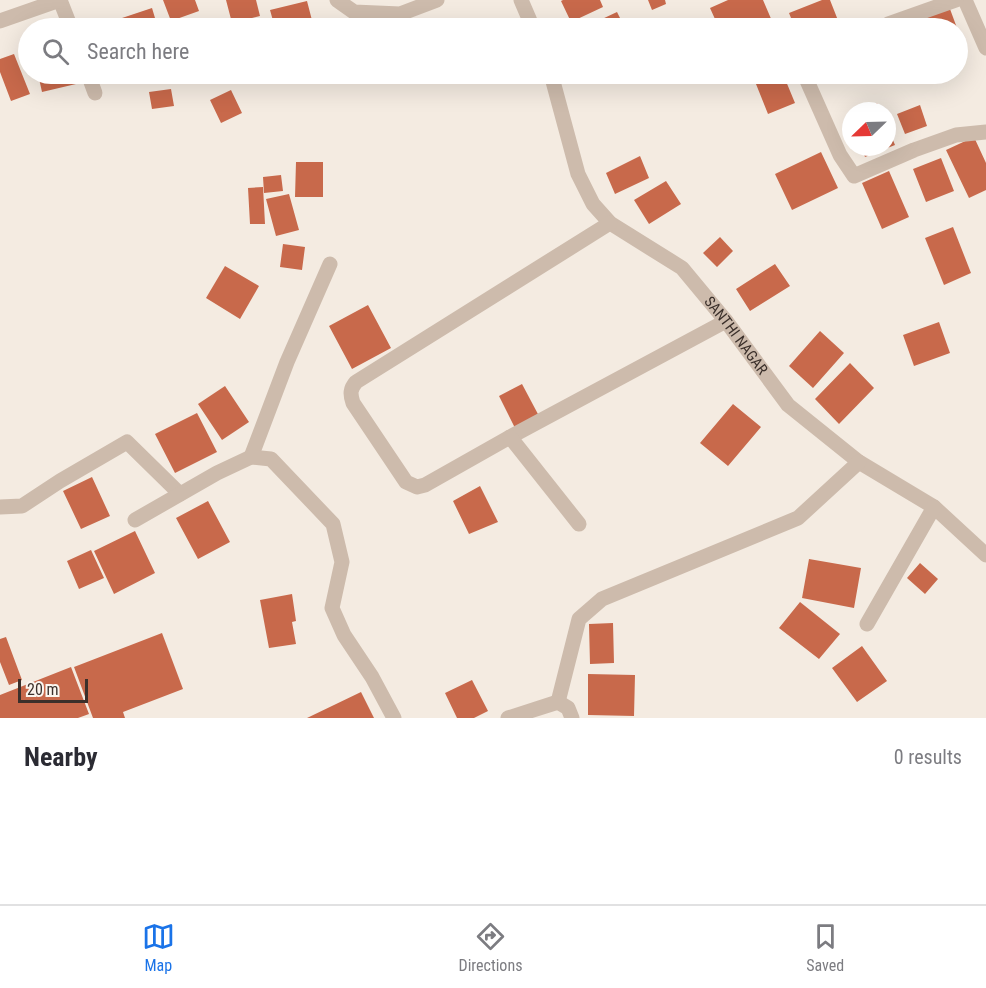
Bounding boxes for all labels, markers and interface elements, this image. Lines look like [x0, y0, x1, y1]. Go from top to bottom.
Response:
search box [18, 18, 968, 84]
icon: search [39, 35, 72, 68]
text: Search here [87, 39, 189, 64]
north arrow [842, 102, 896, 156]
street label: SANTHI NAGAR [700, 293, 771, 378]
scale bar [18, 676, 88, 704]
text: 20 m [27, 680, 59, 699]
text: Nearby [24, 742, 98, 772]
text: 0 results [894, 745, 962, 769]
tab: Map [142, 920, 175, 975]
tab: Directions [459, 920, 522, 975]
tab: Saved [806, 920, 844, 975]

